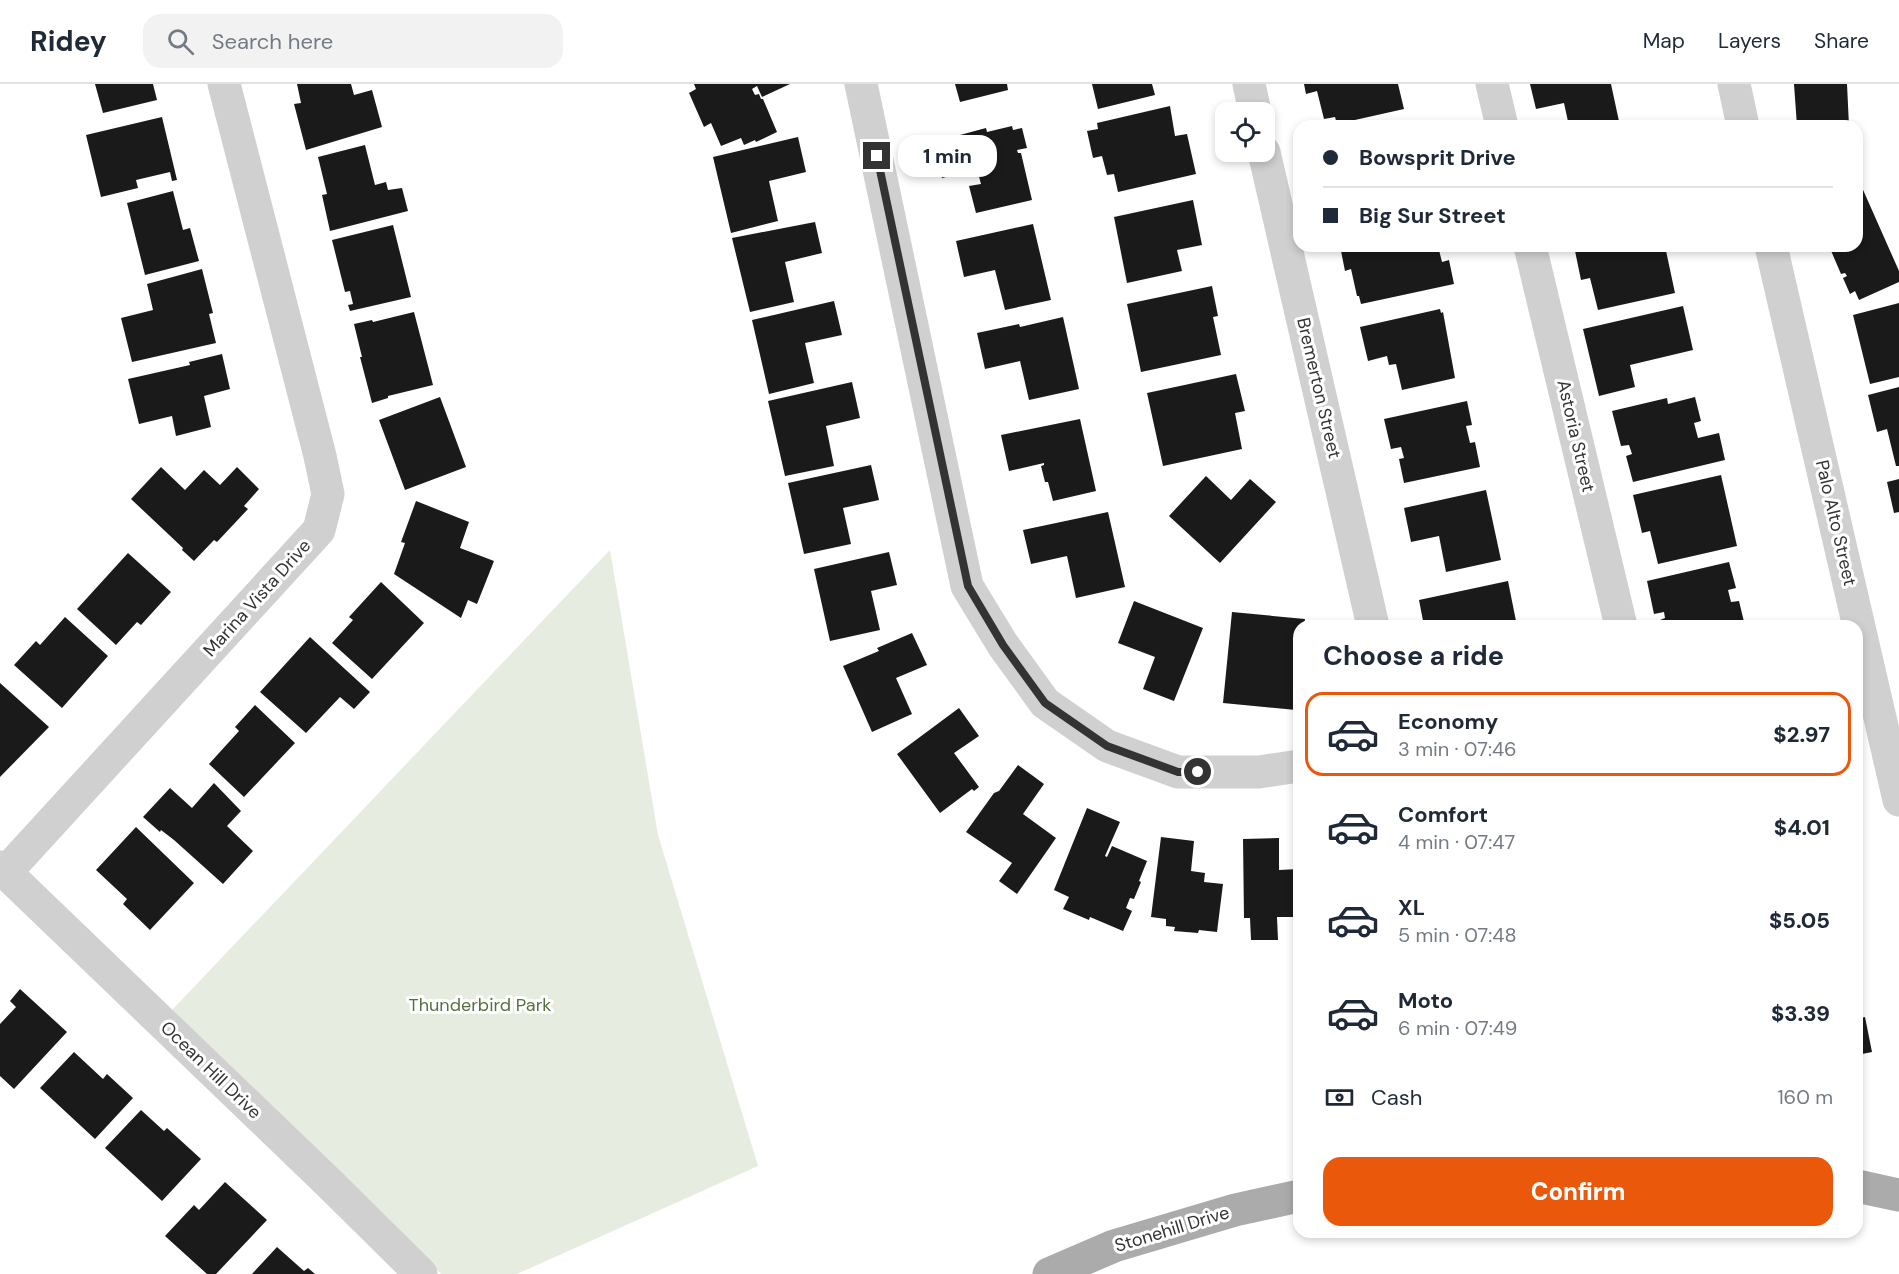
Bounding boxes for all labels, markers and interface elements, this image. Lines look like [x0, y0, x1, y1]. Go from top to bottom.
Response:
search box [143, 14, 563, 68]
text: Ridey [30, 23, 107, 60]
icon: search [164, 25, 197, 58]
text: Search here [212, 27, 333, 56]
text: Map [1643, 27, 1685, 55]
text: Layers [1718, 27, 1781, 55]
text: Share [1814, 27, 1869, 55]
map controls [1215, 102, 1275, 162]
button: locate [1215, 102, 1275, 162]
callout: 1 min [898, 135, 997, 177]
route end [863, 142, 890, 169]
text: 1 min [923, 143, 972, 169]
text: Bowsprit Drive [1359, 143, 1516, 172]
text: Big Sur Street [1359, 201, 1506, 230]
street label: Bremerton Street [1291, 315, 1347, 461]
street label: Astoria Street [1551, 377, 1601, 495]
street label: Palo Alto Street [1810, 458, 1862, 588]
street label: Marina Vista Drive [198, 534, 316, 662]
text: Choose a ride [1323, 638, 1504, 673]
icon: car [1326, 707, 1380, 761]
text: Economy [1398, 707, 1498, 736]
text: $2.97 [1773, 720, 1830, 749]
text: 3 min · 07:46 [1398, 736, 1517, 762]
route start [1184, 758, 1211, 785]
icon: car [1326, 800, 1380, 854]
text: Comfort [1398, 800, 1488, 829]
text: $4.01 [1774, 813, 1830, 842]
text: 4 min · 07:47 [1398, 829, 1515, 855]
icon: car [1326, 893, 1380, 947]
text: XL [1398, 893, 1425, 922]
text: $5.05 [1769, 906, 1830, 935]
text: 5 min · 07:48 [1398, 922, 1517, 948]
icon: car [1326, 986, 1380, 1040]
text: Moto [1398, 986, 1453, 1015]
park label: Thunderbird Park [409, 993, 551, 1017]
text: $3.39 [1771, 999, 1830, 1028]
text: 6 min · 07:49 [1398, 1015, 1517, 1041]
street label: Ocean Hill Drive [155, 1016, 267, 1124]
icon: cash [1323, 1081, 1356, 1114]
text: Cash [1371, 1083, 1422, 1112]
text: 160 m [1777, 1084, 1833, 1110]
button: Confirm [1323, 1157, 1833, 1226]
street label: Stonehill Drive [1112, 1200, 1232, 1258]

